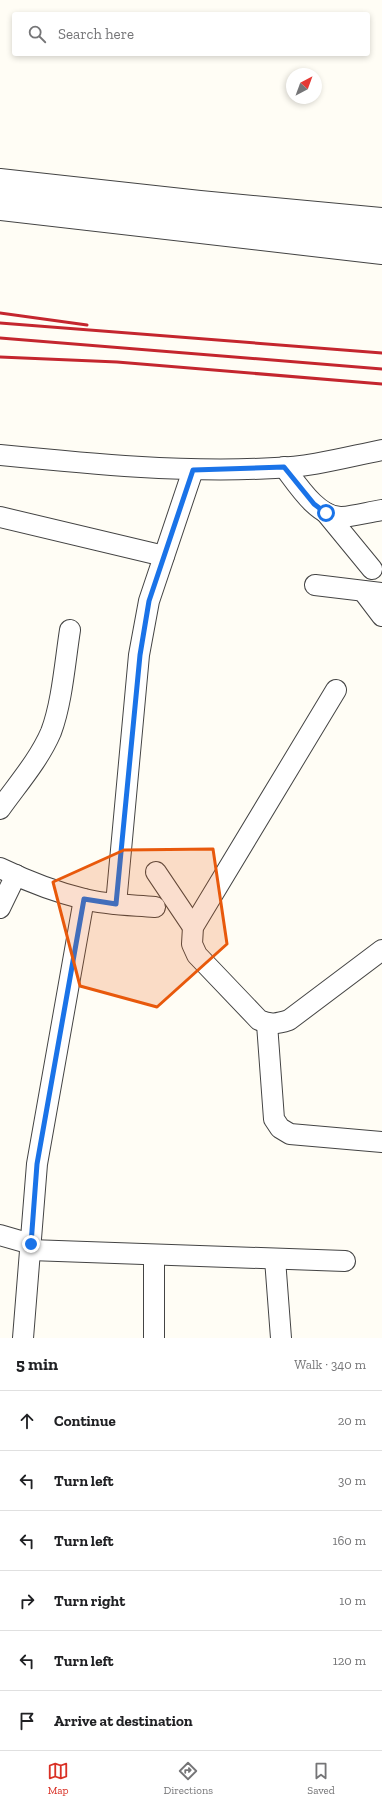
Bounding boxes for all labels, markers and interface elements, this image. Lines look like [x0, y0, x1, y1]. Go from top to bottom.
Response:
search box [12, 12, 370, 56]
icon: search [26, 23, 48, 45]
text: Search here [58, 25, 134, 43]
north arrow [286, 68, 322, 104]
route start [317, 504, 335, 522]
route end [22, 1235, 40, 1253]
text: 5 min [16, 1354, 58, 1374]
text: Walk · 340 m [294, 1357, 366, 1372]
icon: ahead [16, 1410, 38, 1432]
text: Continue [54, 1412, 116, 1430]
text: 20 m [338, 1413, 366, 1428]
icon: left [16, 1470, 38, 1492]
text: Turn left [54, 1472, 114, 1490]
text: 30 m [338, 1473, 366, 1488]
icon: left [16, 1530, 38, 1552]
text: Turn left [54, 1532, 114, 1550]
text: 160 m [332, 1533, 366, 1548]
icon: right [16, 1590, 38, 1612]
text: Turn right [54, 1592, 125, 1610]
text: 10 m [339, 1593, 366, 1608]
icon: left [16, 1650, 38, 1672]
text: Turn left [54, 1652, 114, 1670]
text: 120 m [333, 1653, 366, 1668]
icon: arrive [16, 1710, 38, 1732]
text: Arrive at destination [54, 1712, 193, 1730]
tab: Map [47, 1760, 69, 1797]
tab: Directions [163, 1760, 213, 1797]
tab: Saved [307, 1760, 335, 1797]

